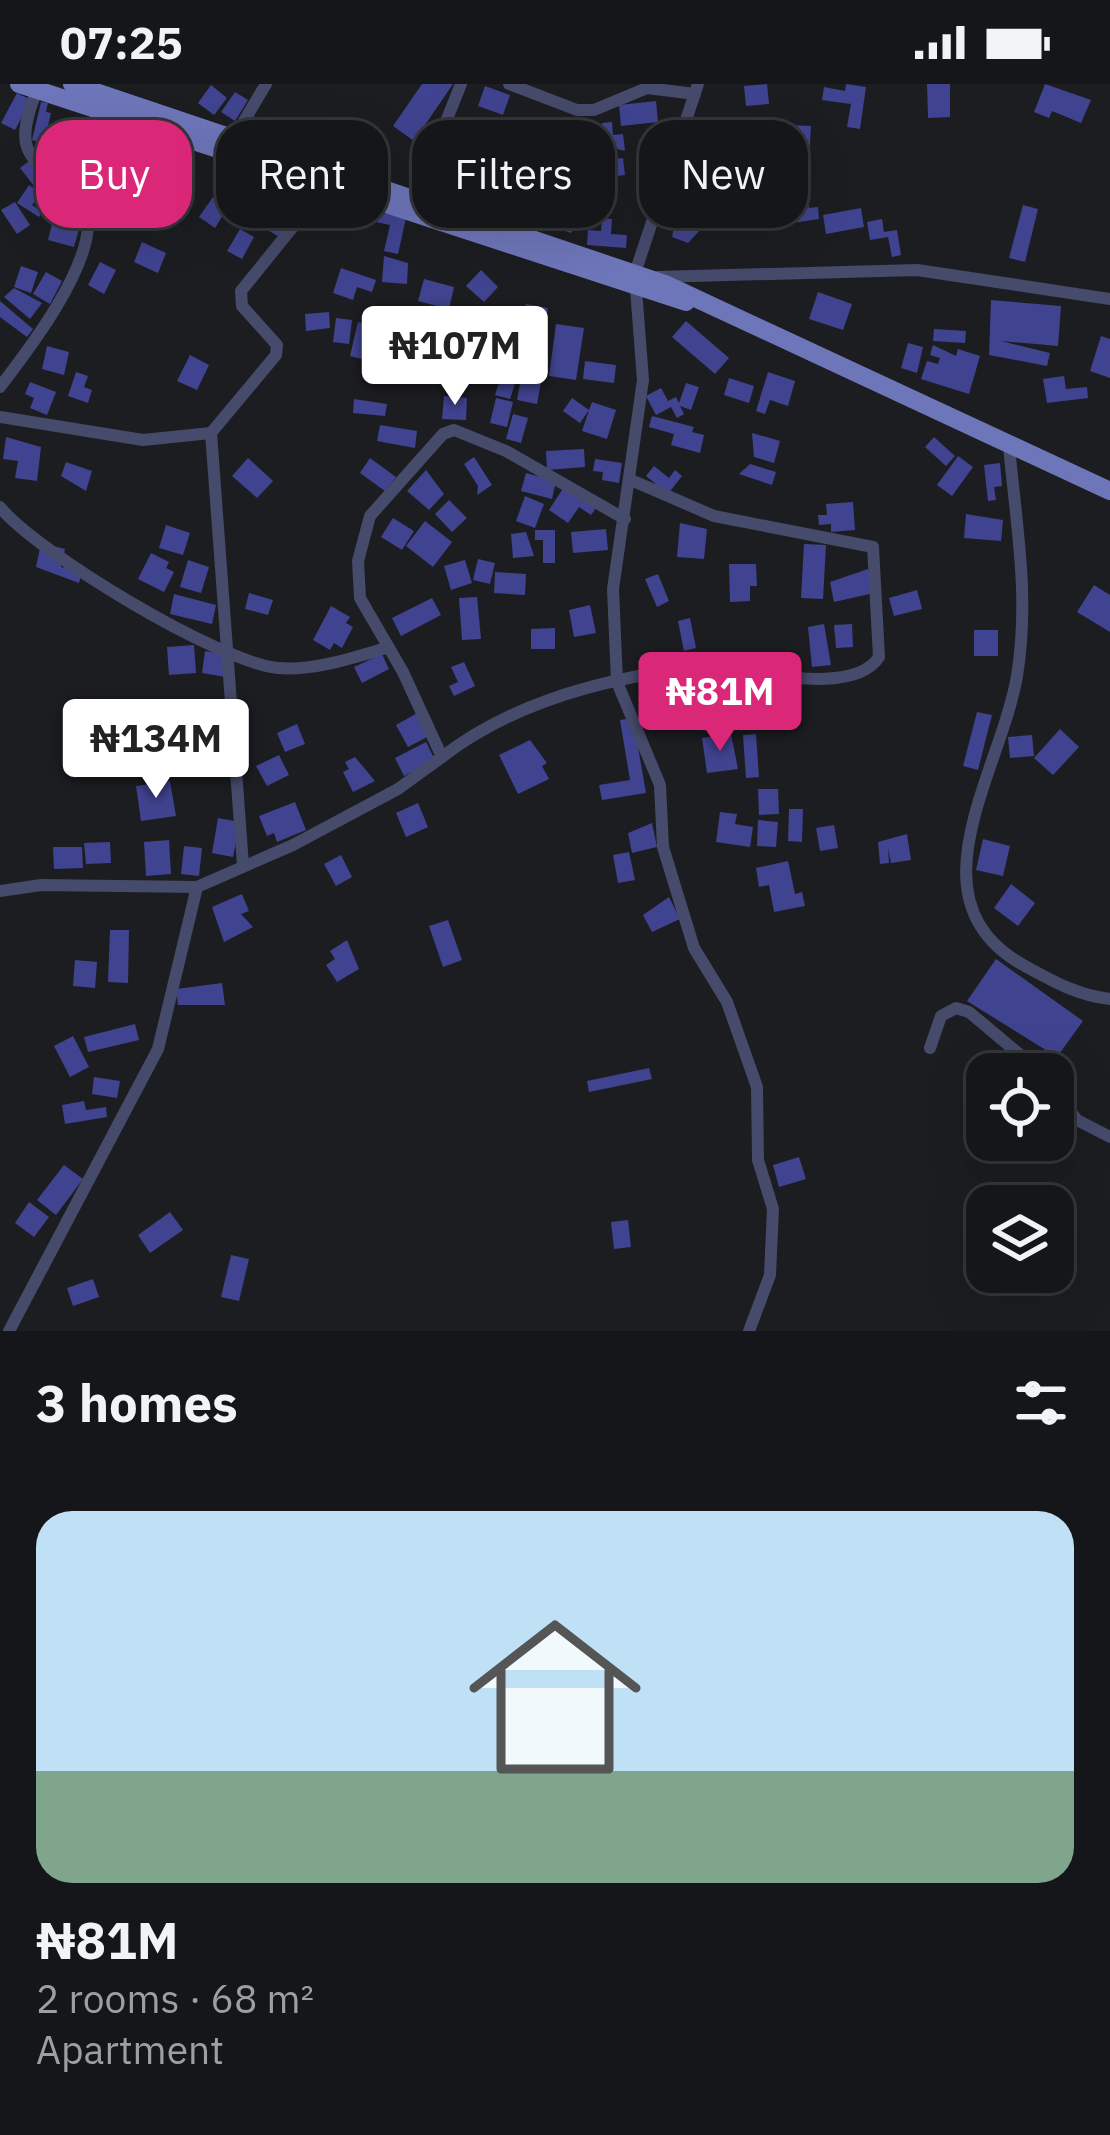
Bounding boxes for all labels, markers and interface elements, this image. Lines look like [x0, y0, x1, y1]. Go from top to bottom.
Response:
text: 07:25 [60, 13, 183, 71]
chip: Buy [36, 120, 192, 228]
chip: Rent [216, 120, 388, 228]
chip: Filters [412, 120, 615, 228]
chip: New [639, 120, 808, 228]
pin: ₦107M [371, 306, 539, 408]
text: ₦107M [389, 319, 521, 370]
pin: ₦81M [649, 652, 791, 754]
text: ₦81M [665, 665, 775, 716]
pin: ₦134M [72, 699, 240, 801]
text: ₦134M [90, 712, 222, 763]
map controls [966, 1053, 1074, 1293]
button: locate [966, 1053, 1074, 1161]
button: layers [966, 1185, 1074, 1293]
text: 3 homes [36, 1370, 238, 1436]
icon: filters [1008, 1370, 1074, 1436]
icon: home [447, 1589, 663, 1805]
text: ₦81M [36, 1907, 179, 1973]
text: 2 rooms · 68 m² [36, 1973, 314, 2024]
text: Apartment [36, 2024, 224, 2075]

